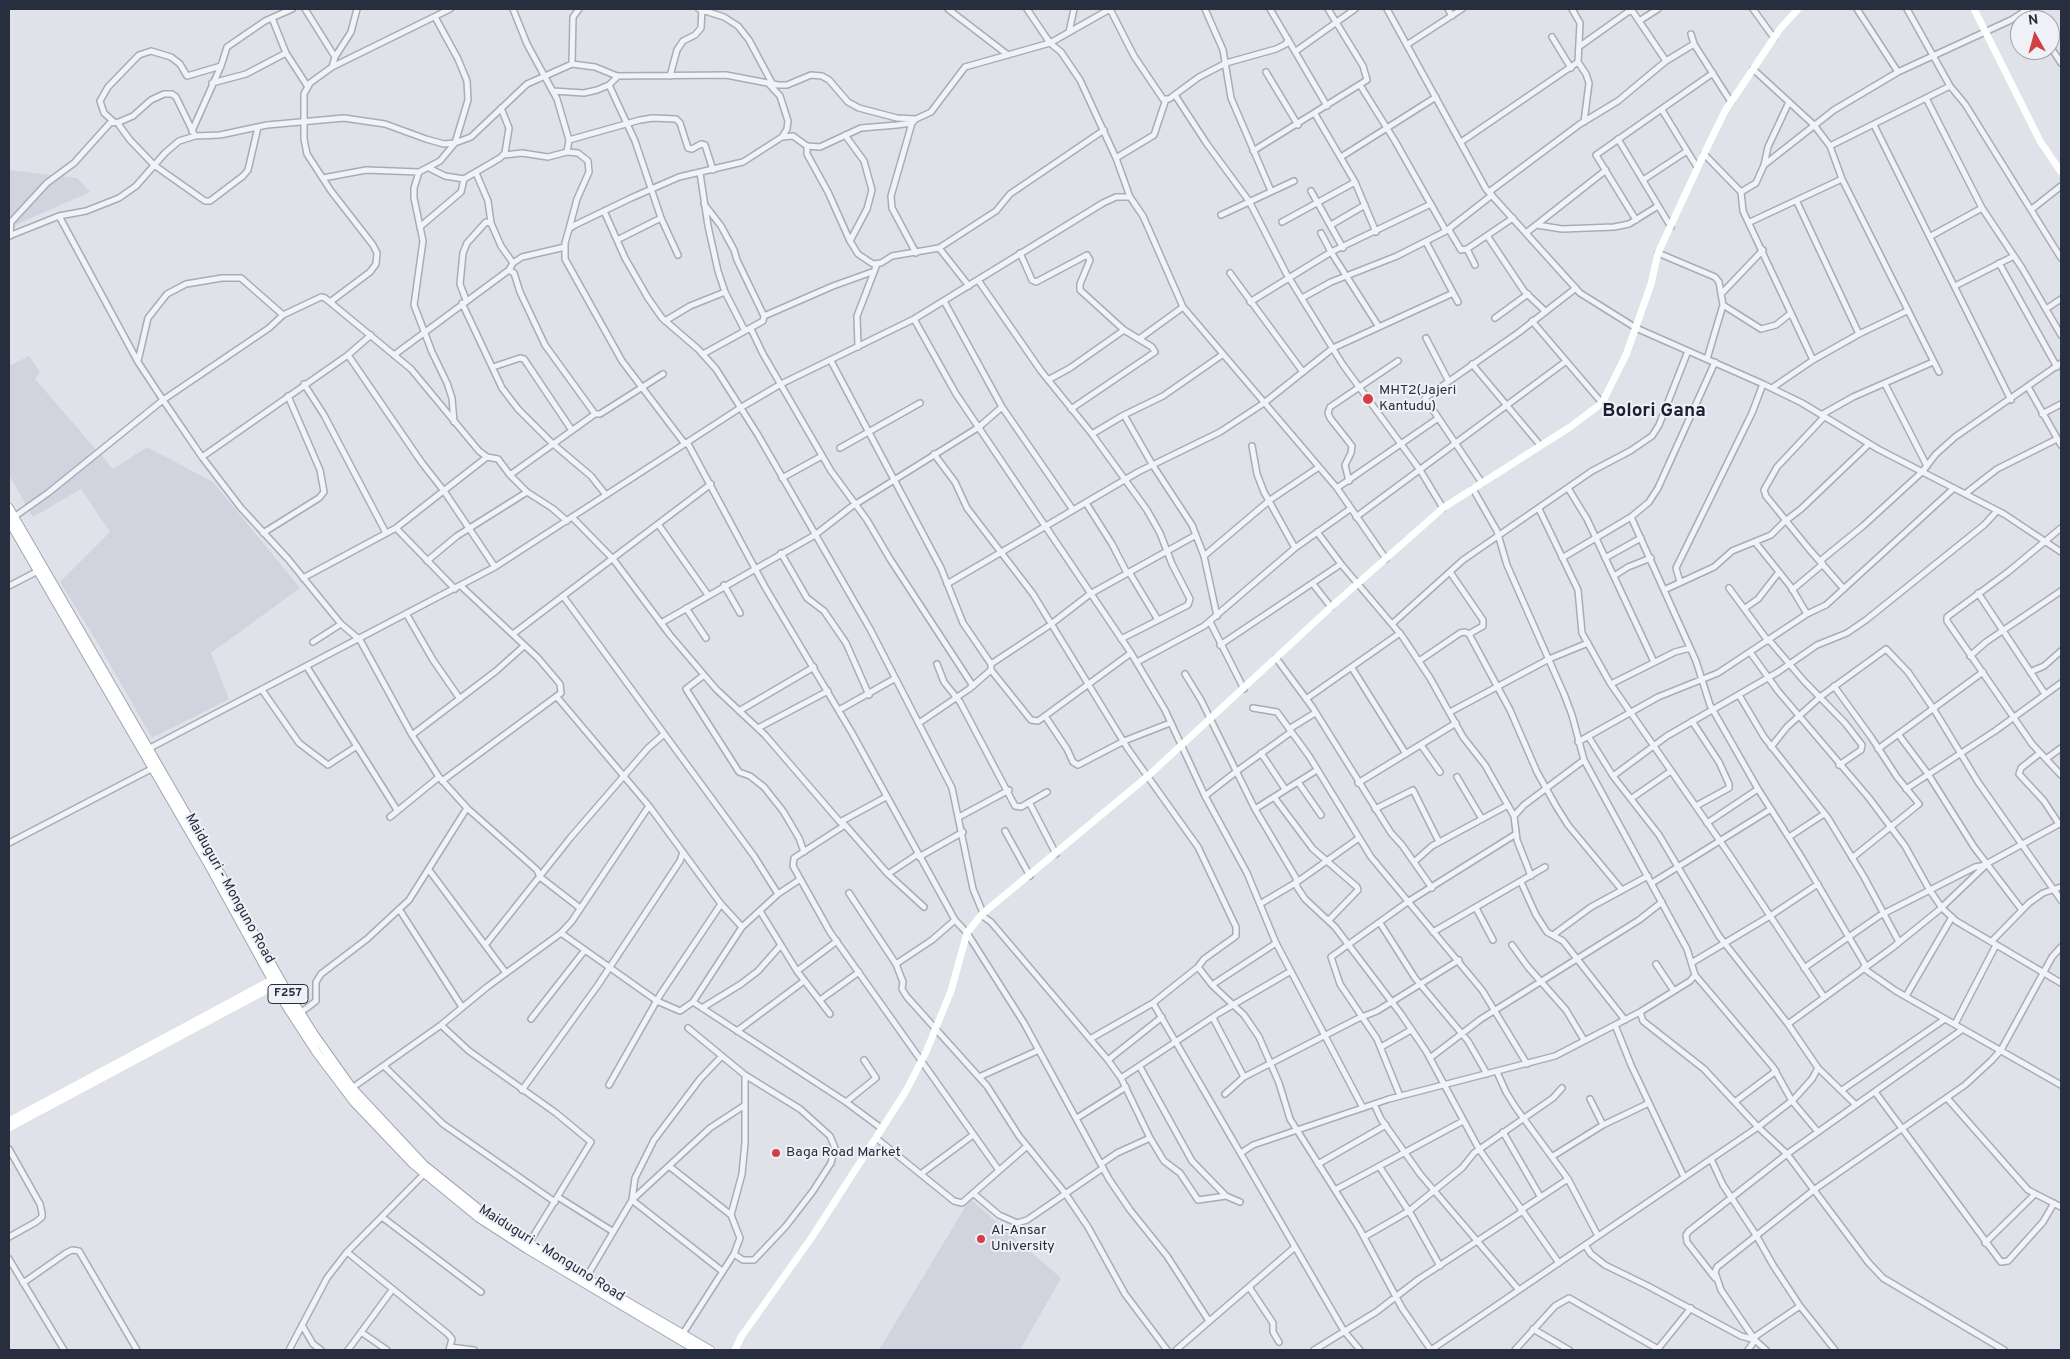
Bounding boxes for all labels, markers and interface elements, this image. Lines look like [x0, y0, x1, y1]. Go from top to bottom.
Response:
north arrow [2010, 10, 2060, 60]
text: N [2027, 12, 2039, 30]
place label: MHT2(Jajeri Kantudu) [1379, 383, 1456, 416]
marker: MHT2(Jajeri Kantudu) [1361, 392, 1375, 406]
district label: Bolori Gana [1602, 401, 1706, 423]
street label: Maiduguri - Monguno Road [181, 811, 277, 967]
road number: F257 [268, 984, 308, 1004]
place label: Baga Road Market [786, 1145, 901, 1161]
marker: Baga Road Market [770, 1147, 782, 1159]
street label: Maiduguri - Monguno Road [475, 1202, 627, 1306]
place label: Al-Ansar University [991, 1223, 1055, 1256]
marker: Al-Ansar University [975, 1233, 987, 1245]

